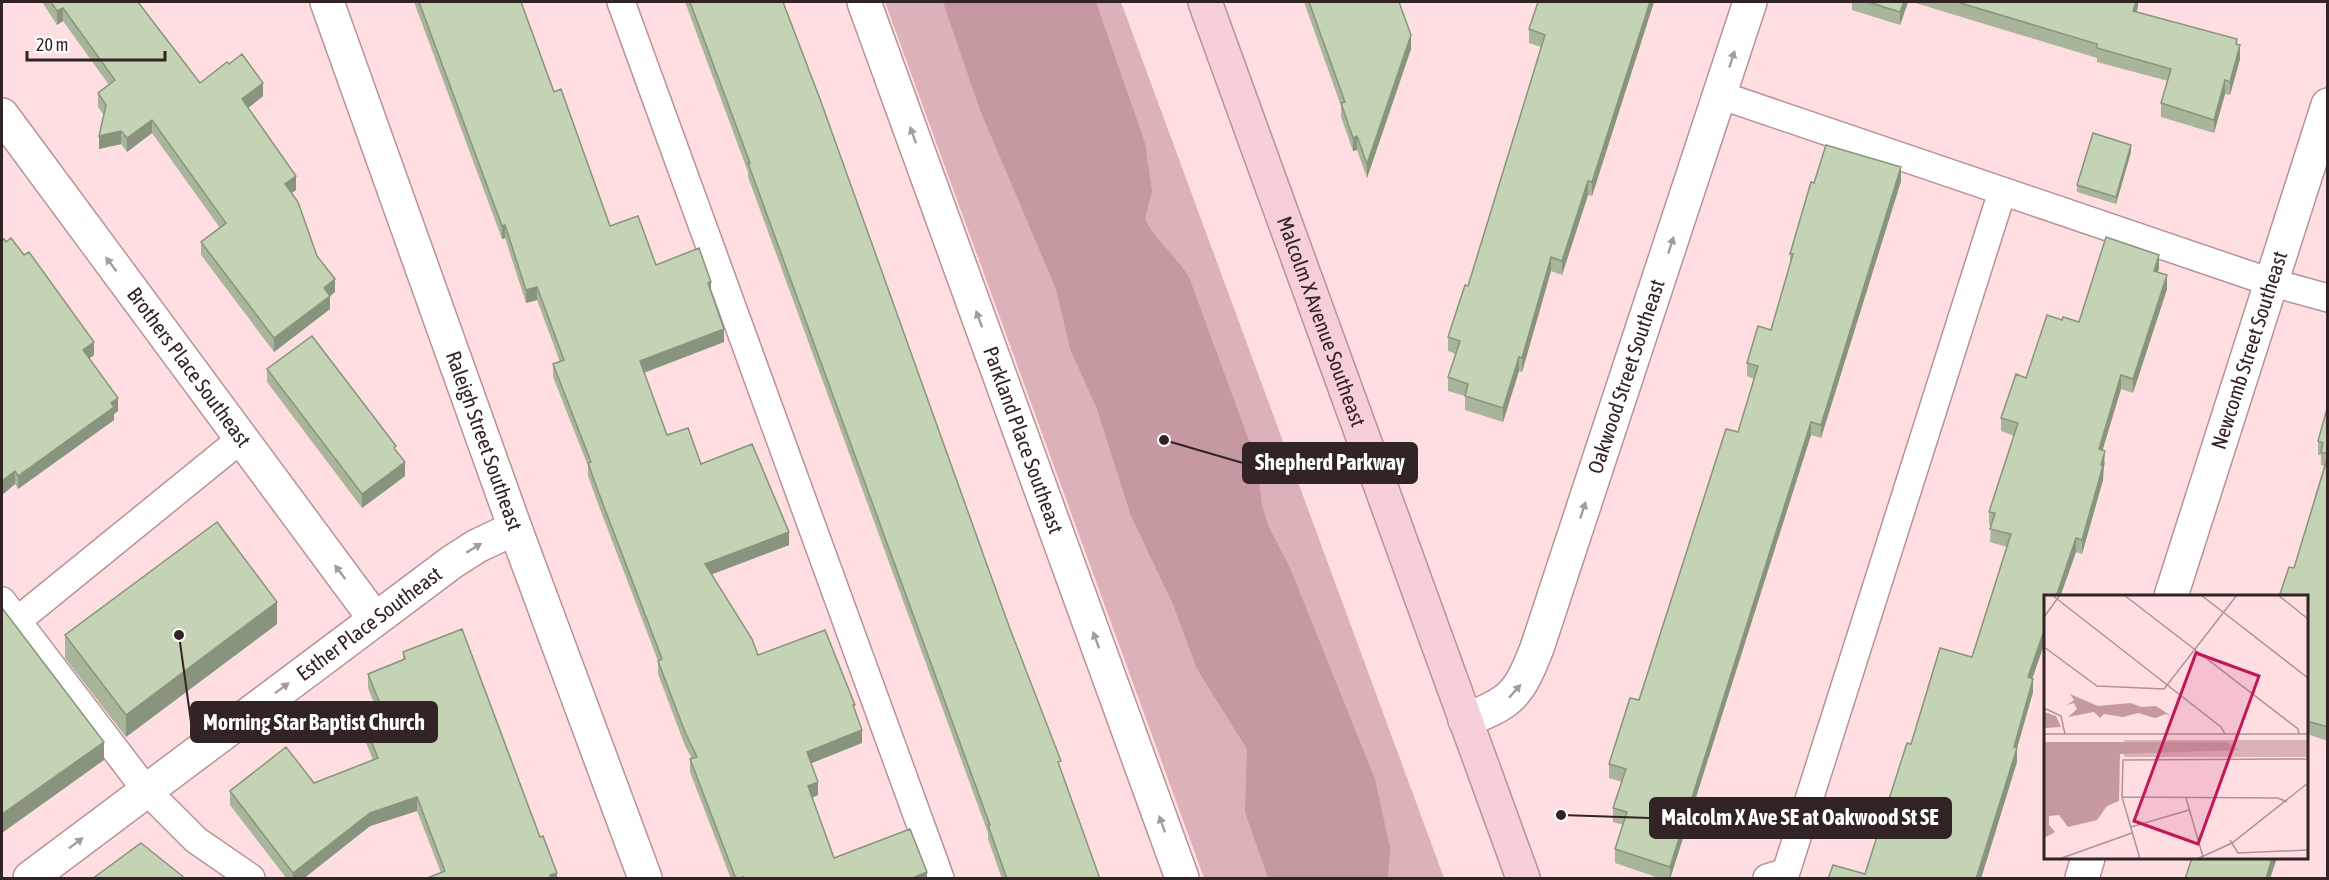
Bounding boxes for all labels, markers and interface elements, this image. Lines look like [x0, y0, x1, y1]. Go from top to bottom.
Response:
scale bar [27, 24, 165, 62]
text: 20 m [36, 34, 68, 55]
one-way arrow [1728, 50, 1737, 68]
one-way arrow [907, 126, 917, 144]
street label: Malcolm X Avenue Southeast [1273, 213, 1371, 430]
one-way arrow [1666, 236, 1676, 254]
street label: Newcomb Street Southeast [2206, 248, 2292, 452]
one-way arrow [104, 256, 117, 272]
street label: Oakwood Street Southeast [1582, 276, 1669, 476]
street label: Brothers Place Southeast [123, 282, 256, 451]
one-way arrow [974, 310, 983, 328]
street label: Parkland Place Southeast [979, 343, 1069, 536]
street label: Raleigh Street Southeast [442, 347, 528, 534]
callout: Shepherd Parkway [1243, 443, 1417, 483]
text: Shepherd Parkway [1255, 449, 1405, 475]
one-way arrow [1579, 501, 1588, 519]
one-way arrow [466, 543, 482, 554]
street label: Esther Place Southeast [292, 561, 446, 685]
one-way arrow [334, 564, 346, 580]
inset map [2044, 595, 2308, 859]
one-way arrow [1090, 631, 1100, 649]
one-way arrow [274, 682, 290, 694]
one-way arrow [1508, 684, 1521, 699]
callout: Morning Star Baptist Church [191, 702, 437, 742]
text: Morning Star Baptist Church [203, 709, 425, 735]
callout: Malcolm X Ave SE at Oakwood St SE [1650, 798, 1951, 838]
text: Malcolm X Ave SE at Oakwood St SE [1661, 804, 1939, 830]
one-way arrow [1157, 814, 1167, 832]
one-way arrow [68, 837, 84, 849]

